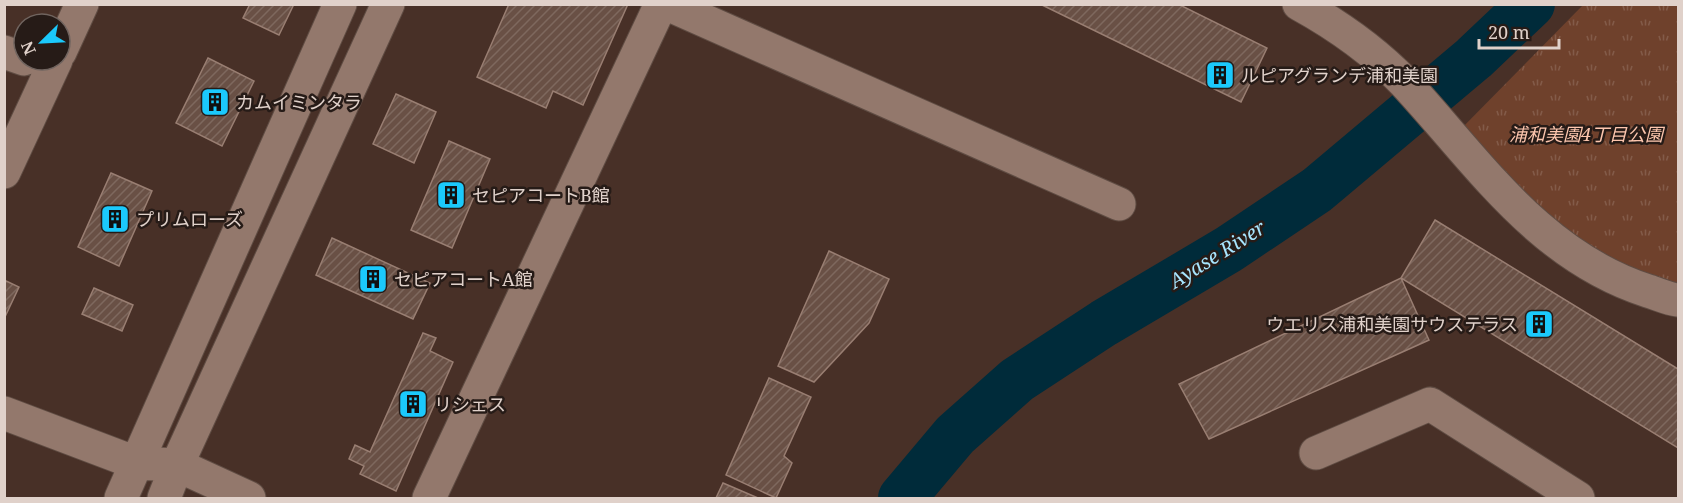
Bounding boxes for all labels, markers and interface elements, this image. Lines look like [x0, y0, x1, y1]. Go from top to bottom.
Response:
north arrow [12, 12, 72, 72]
scale bar [1479, 12, 1558, 50]
text: 20 m [1488, 20, 1530, 44]
text: N [16, 38, 41, 58]
building icon: ルピアグランデ浦和美園 [1204, 59, 1236, 91]
place label: ルピアグランデ浦和美園 [1241, 63, 1438, 87]
building icon: カムイミンタラ [199, 86, 231, 118]
place label: カムイミンタラ [236, 90, 362, 114]
park label: 浦和美園4丁目公園 [1509, 122, 1666, 146]
building icon: セピアコートB館 [435, 179, 467, 211]
place label: セピアコートB館 [472, 183, 610, 207]
building icon: プリムローズ [99, 203, 131, 235]
place label: プリムローズ [136, 207, 243, 231]
water label: Ayase River [1162, 213, 1271, 295]
building icon: セピアコートA館 [357, 263, 389, 295]
place label: セピアコートA館 [394, 267, 533, 291]
building icon: ウエリス浦和美園サウステラス [1523, 308, 1555, 340]
place label: ウエリス浦和美園サウステラス [1266, 312, 1518, 336]
building icon: リシェス [397, 388, 429, 420]
place label: リシェス [434, 392, 506, 416]

